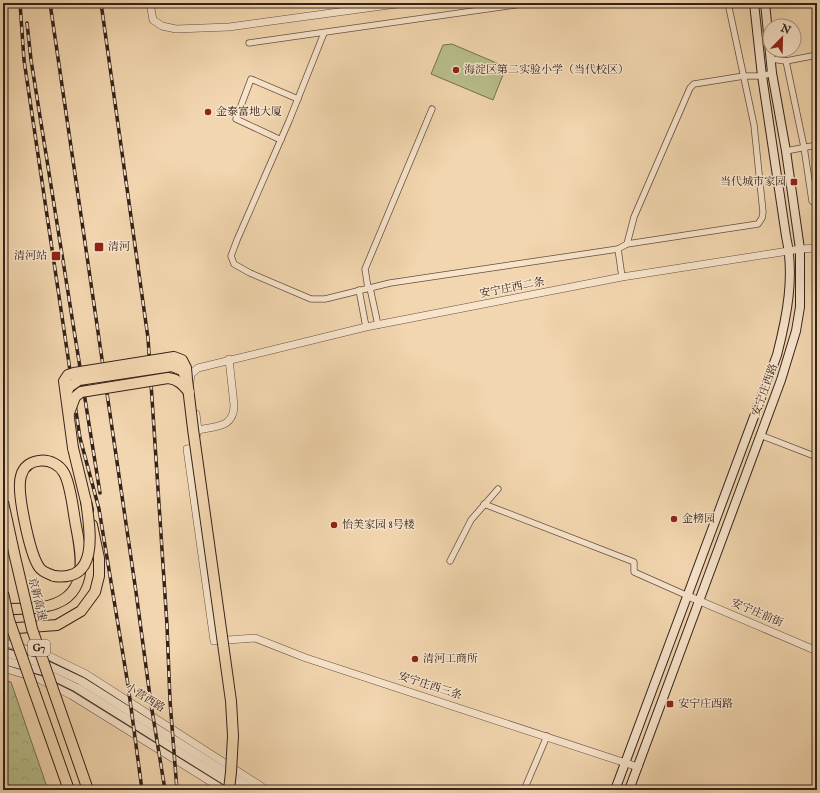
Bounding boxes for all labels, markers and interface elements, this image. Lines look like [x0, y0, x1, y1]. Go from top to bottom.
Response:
north arrow [762, 18, 802, 58]
text: N [777, 21, 793, 38]
place label: 海淀区第二实验小学（当代校区） [464, 63, 629, 77]
marker: 海淀区第二实验小学（当代校区） [451, 65, 461, 75]
place label: 金泰富地大厦 [216, 105, 282, 119]
marker: 金泰富地大厦 [203, 107, 213, 117]
place label: 当代城市家园 [720, 175, 786, 189]
marker: 当代城市家园 [789, 177, 799, 187]
place label: 清河 [108, 240, 130, 254]
marker: 清河 [93, 241, 105, 253]
place label: 清河站 [14, 249, 47, 263]
marker: 清河站 [50, 250, 62, 262]
street label: 安宁庄西二条 [478, 275, 546, 301]
street label: 安宁庄西路 [749, 362, 781, 418]
place label: 金榜园 [682, 512, 715, 526]
marker: 金榜园 [669, 514, 679, 524]
place label: 怡美家园 8号楼 [342, 518, 415, 532]
marker: 怡美家园 8号楼 [329, 520, 339, 530]
street label: 京新高速 [25, 576, 49, 622]
street label: 安宁庄前街 [729, 596, 785, 630]
road number: G7 [28, 640, 50, 656]
place label: 清河工商所 [423, 652, 478, 666]
marker: 清河工商所 [410, 654, 420, 664]
street label: 安宁庄西三条 [396, 669, 464, 703]
street label: 小营西路 [123, 680, 167, 716]
place label: 安宁庄西路 [678, 697, 733, 711]
marker: 安宁庄西路 [665, 699, 675, 709]

